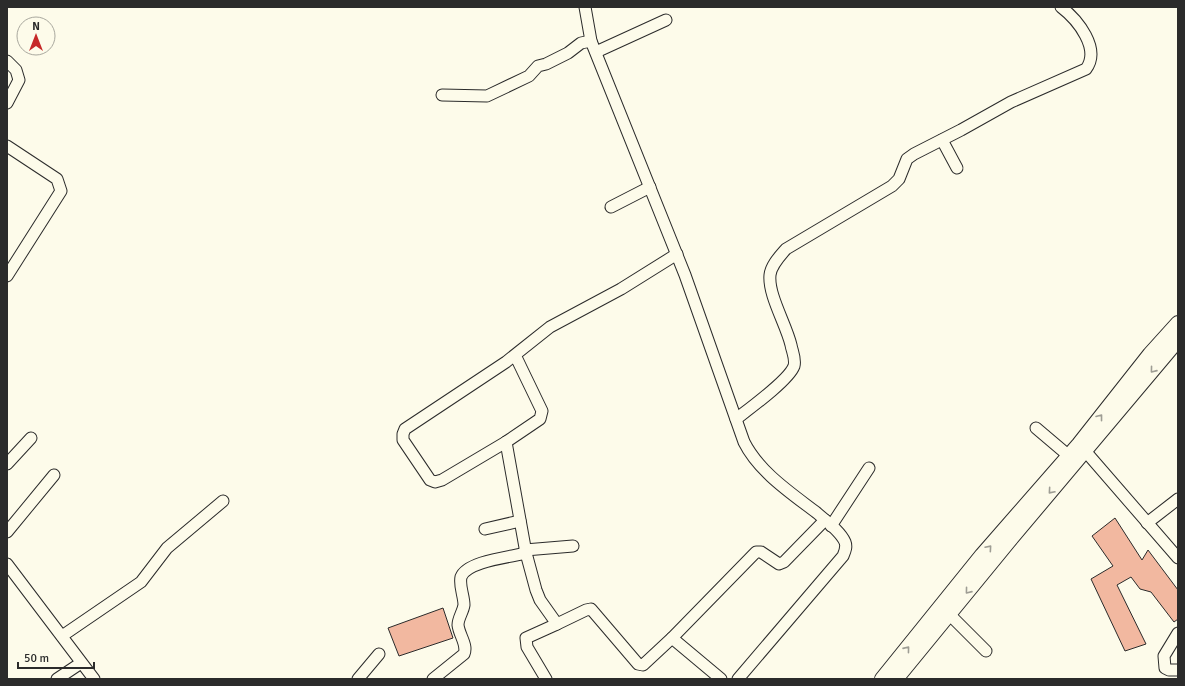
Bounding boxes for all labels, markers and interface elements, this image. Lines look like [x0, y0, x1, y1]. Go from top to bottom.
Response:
north arrow [16, 16, 56, 56]
text: N [32, 20, 40, 33]
one-way arrow [1150, 366, 1157, 373]
one-way arrow [1096, 415, 1103, 422]
one-way arrow [1049, 487, 1056, 494]
one-way arrow [984, 545, 991, 553]
one-way arrow [965, 586, 972, 593]
scale bar [18, 644, 94, 670]
one-way arrow [902, 646, 909, 653]
text: 50 m [24, 651, 49, 666]

